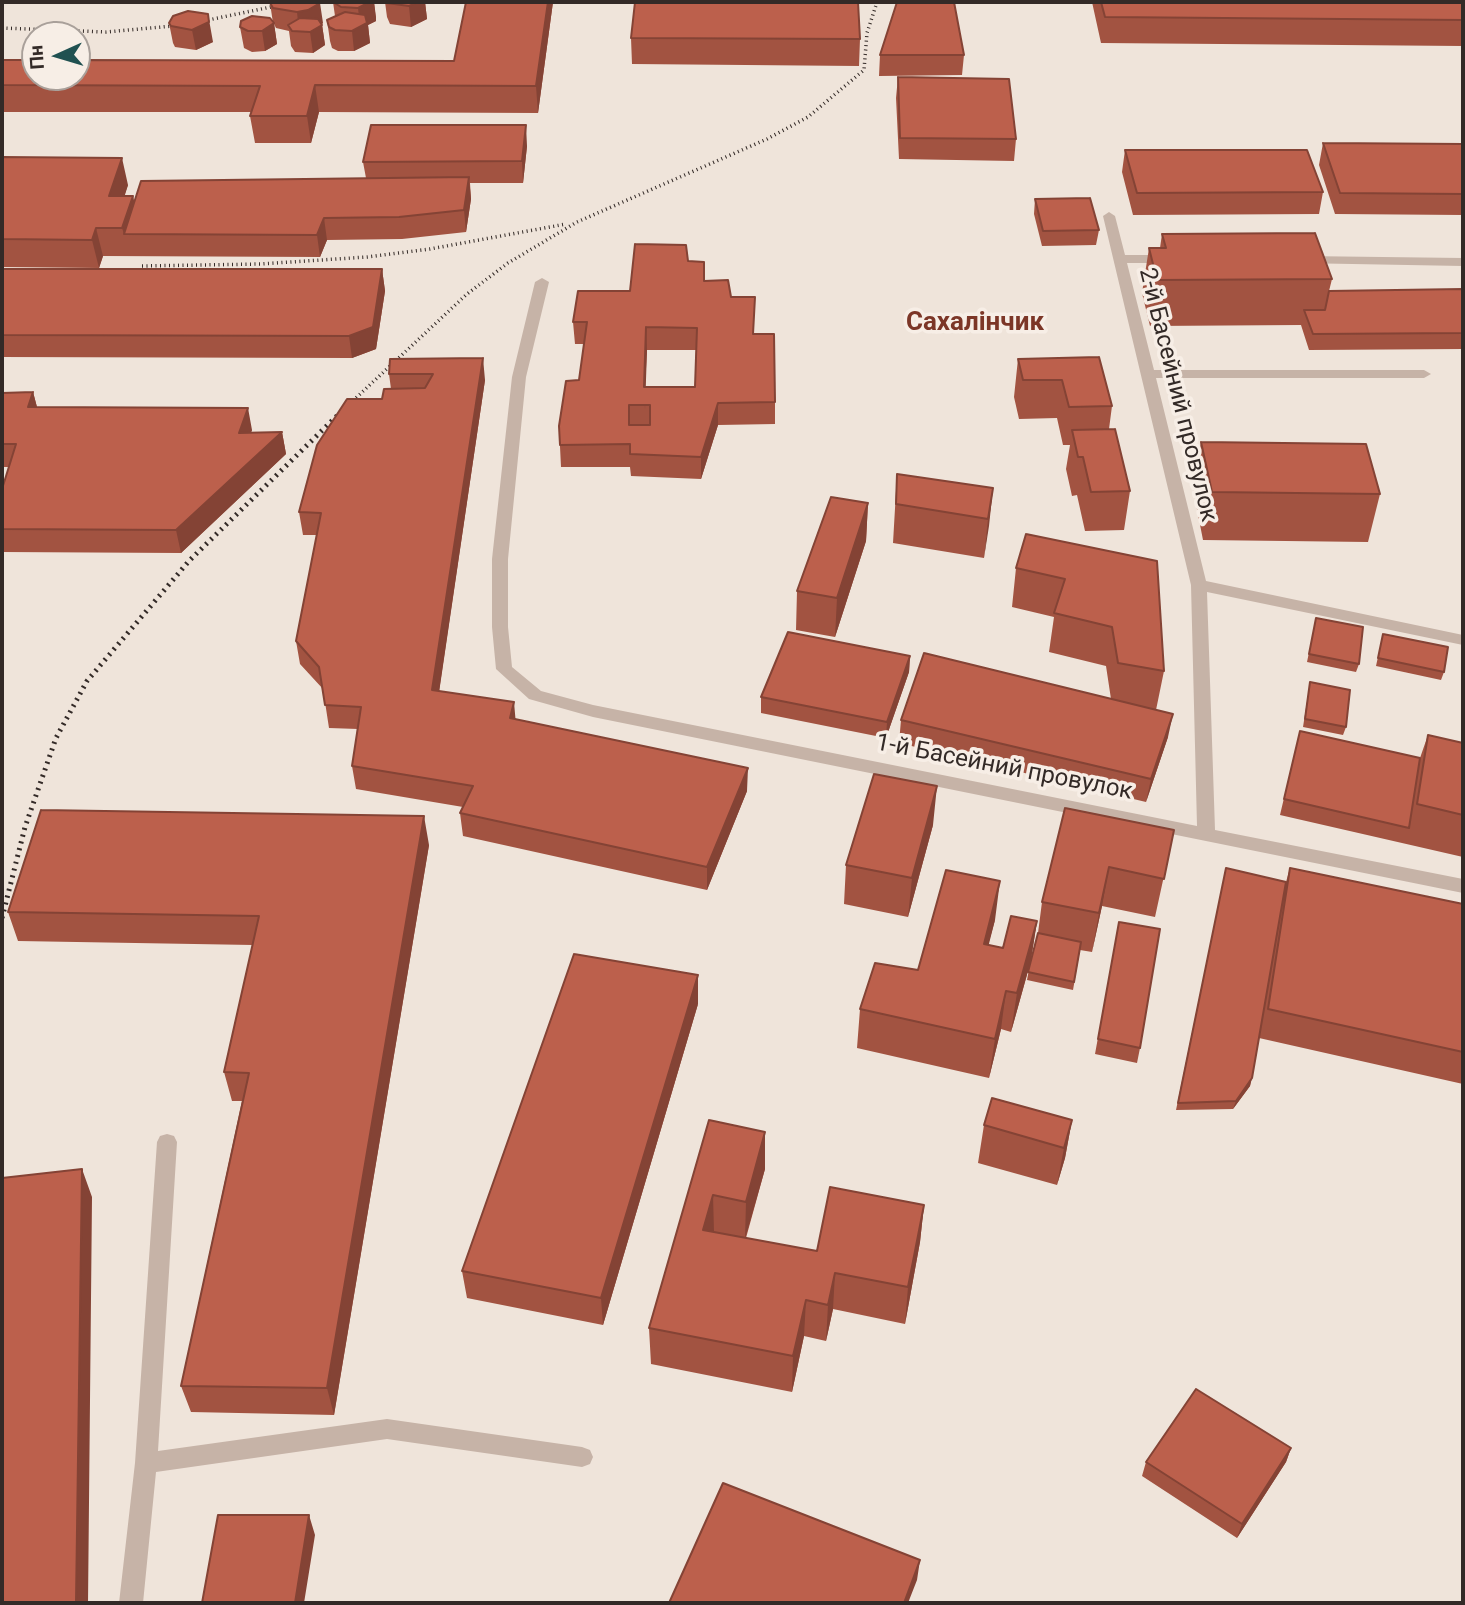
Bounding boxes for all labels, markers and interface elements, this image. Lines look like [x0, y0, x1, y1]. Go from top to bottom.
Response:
north arrow [21, 21, 91, 91]
text: Пн [24, 44, 49, 70]
street label: 2-й Басейний провулок [1131, 265, 1223, 525]
district label: Сахалінчик [906, 307, 1044, 339]
street label: 1-й Басейний провулок [873, 729, 1135, 807]

